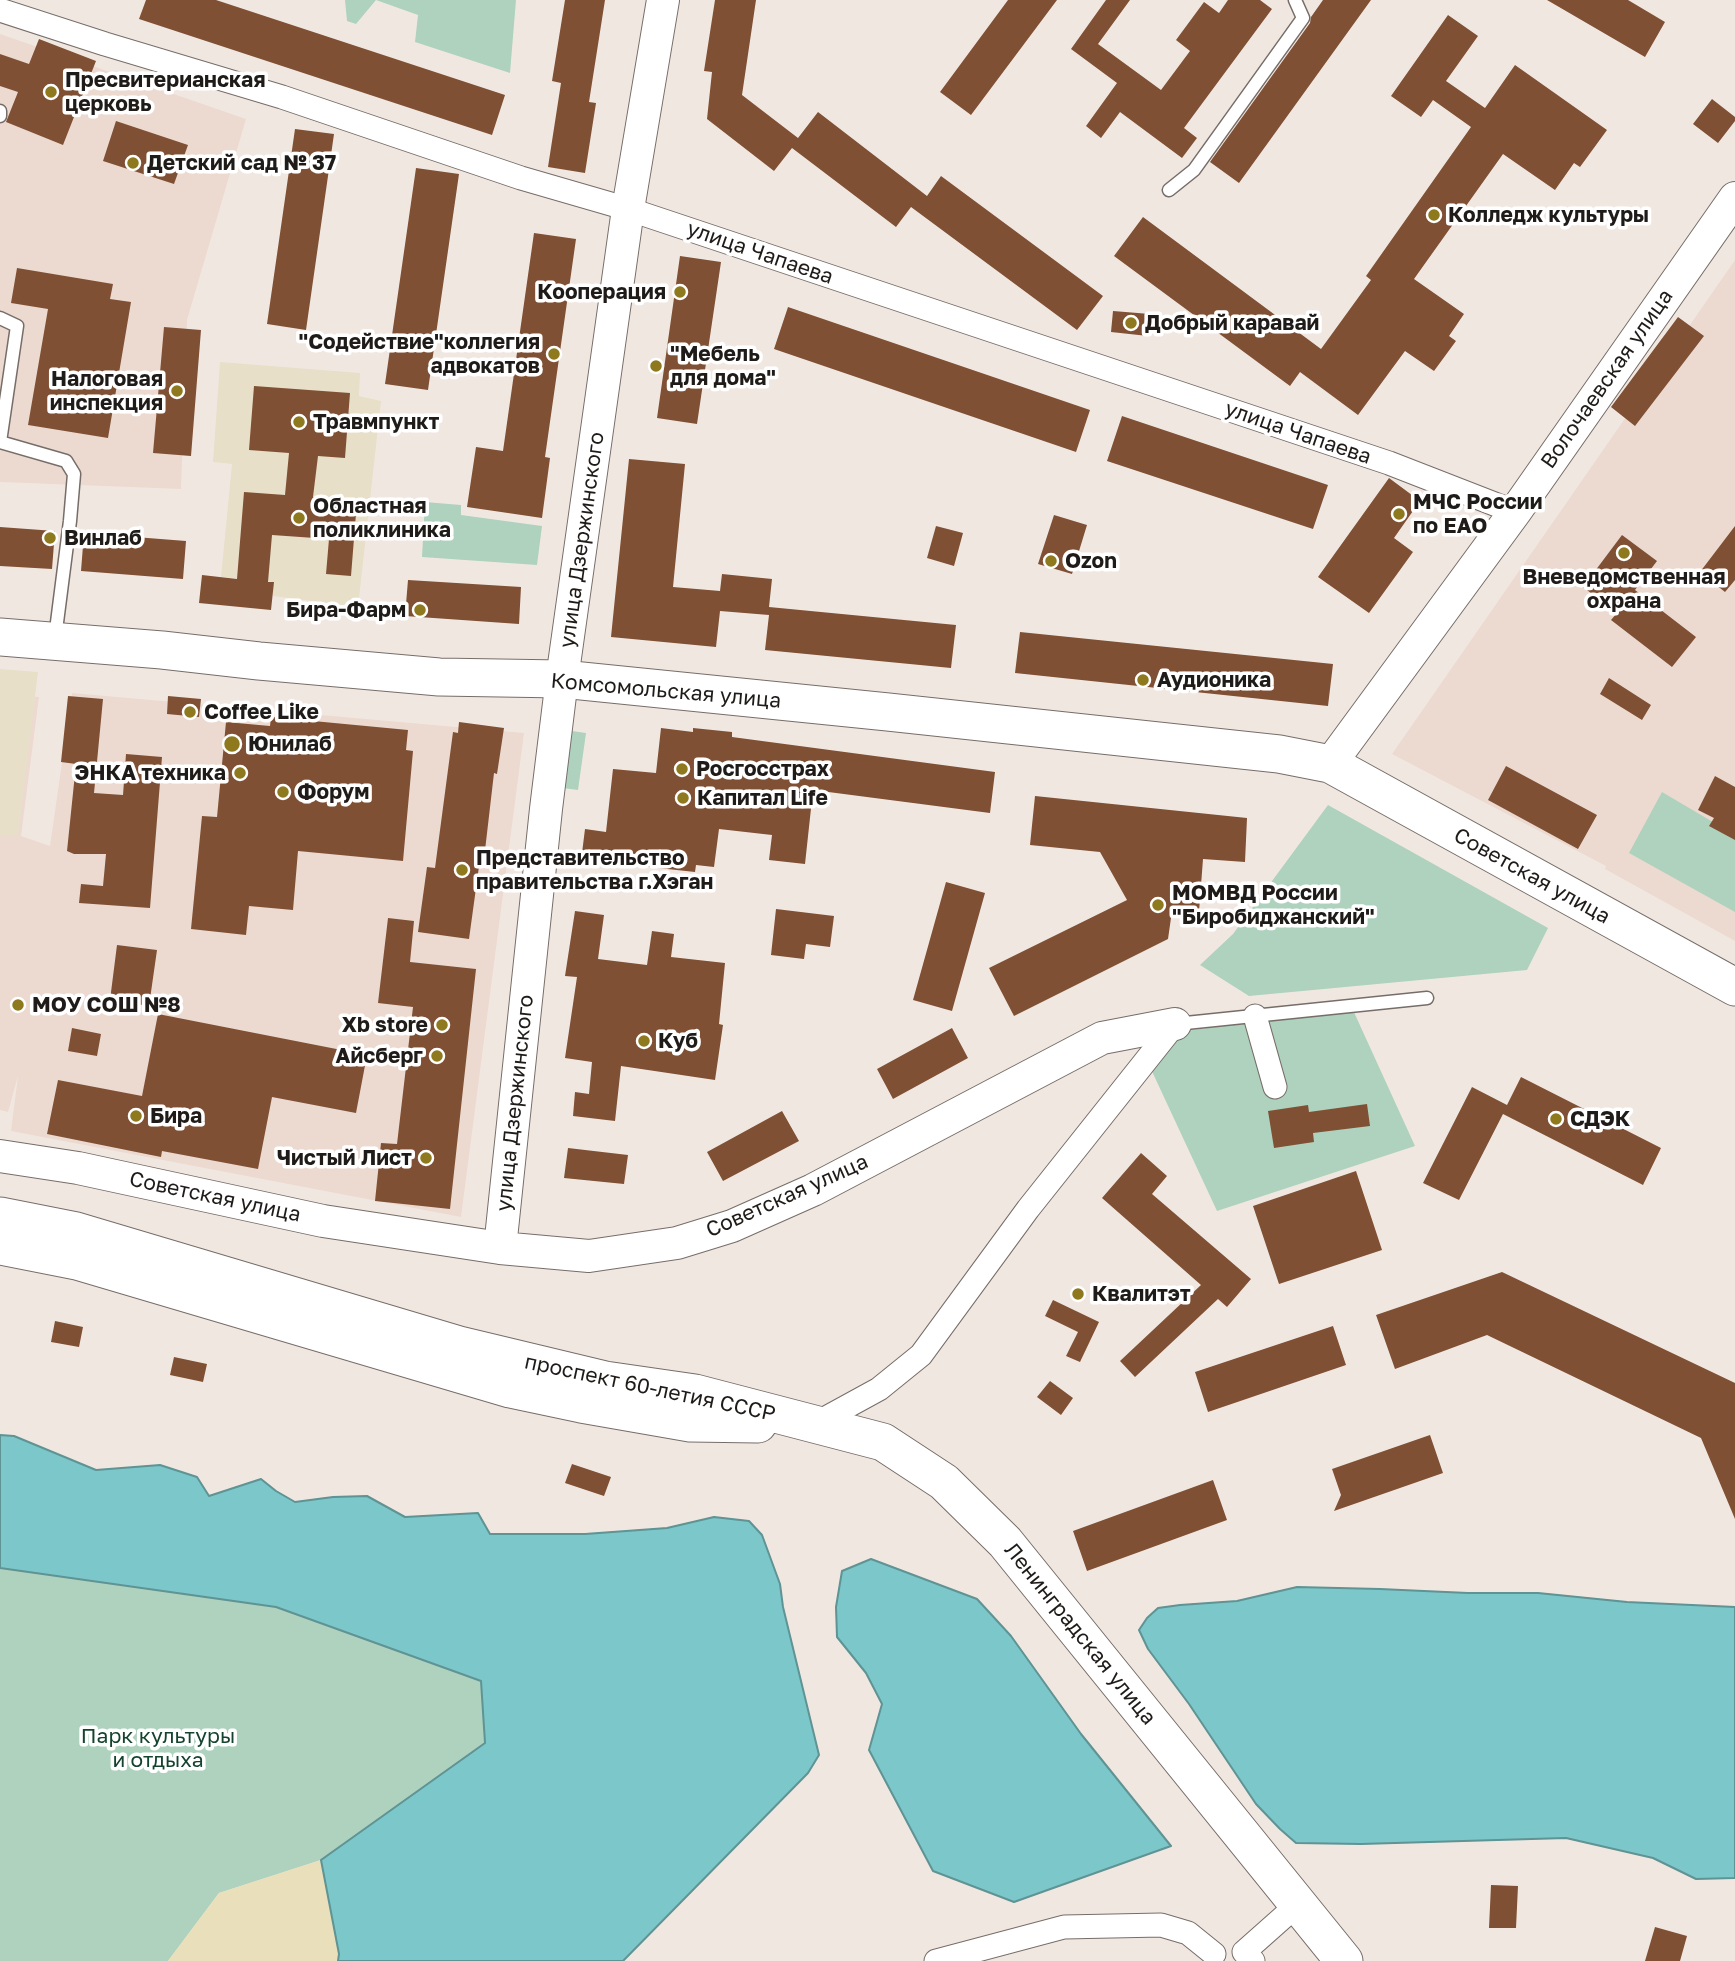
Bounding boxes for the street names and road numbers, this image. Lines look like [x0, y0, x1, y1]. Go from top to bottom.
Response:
street label: улица Чапаева [684, 216, 836, 290]
street label: Волочаевская улица [1536, 285, 1678, 473]
street label: улица Чапаева [1222, 396, 1374, 470]
street label: улица Дзержинского [554, 430, 610, 650]
street label: Комсомольская улица [550, 668, 782, 714]
street label: Советская улица [1449, 823, 1615, 929]
street label: улица Дзержинского [491, 993, 539, 1213]
street label: Советская улица [702, 1149, 872, 1243]
street label: Советская улица [127, 1167, 303, 1227]
street label: проспект 60-летия СССР [522, 1349, 778, 1427]
street label: Ленинградская улица [999, 1538, 1161, 1730]

